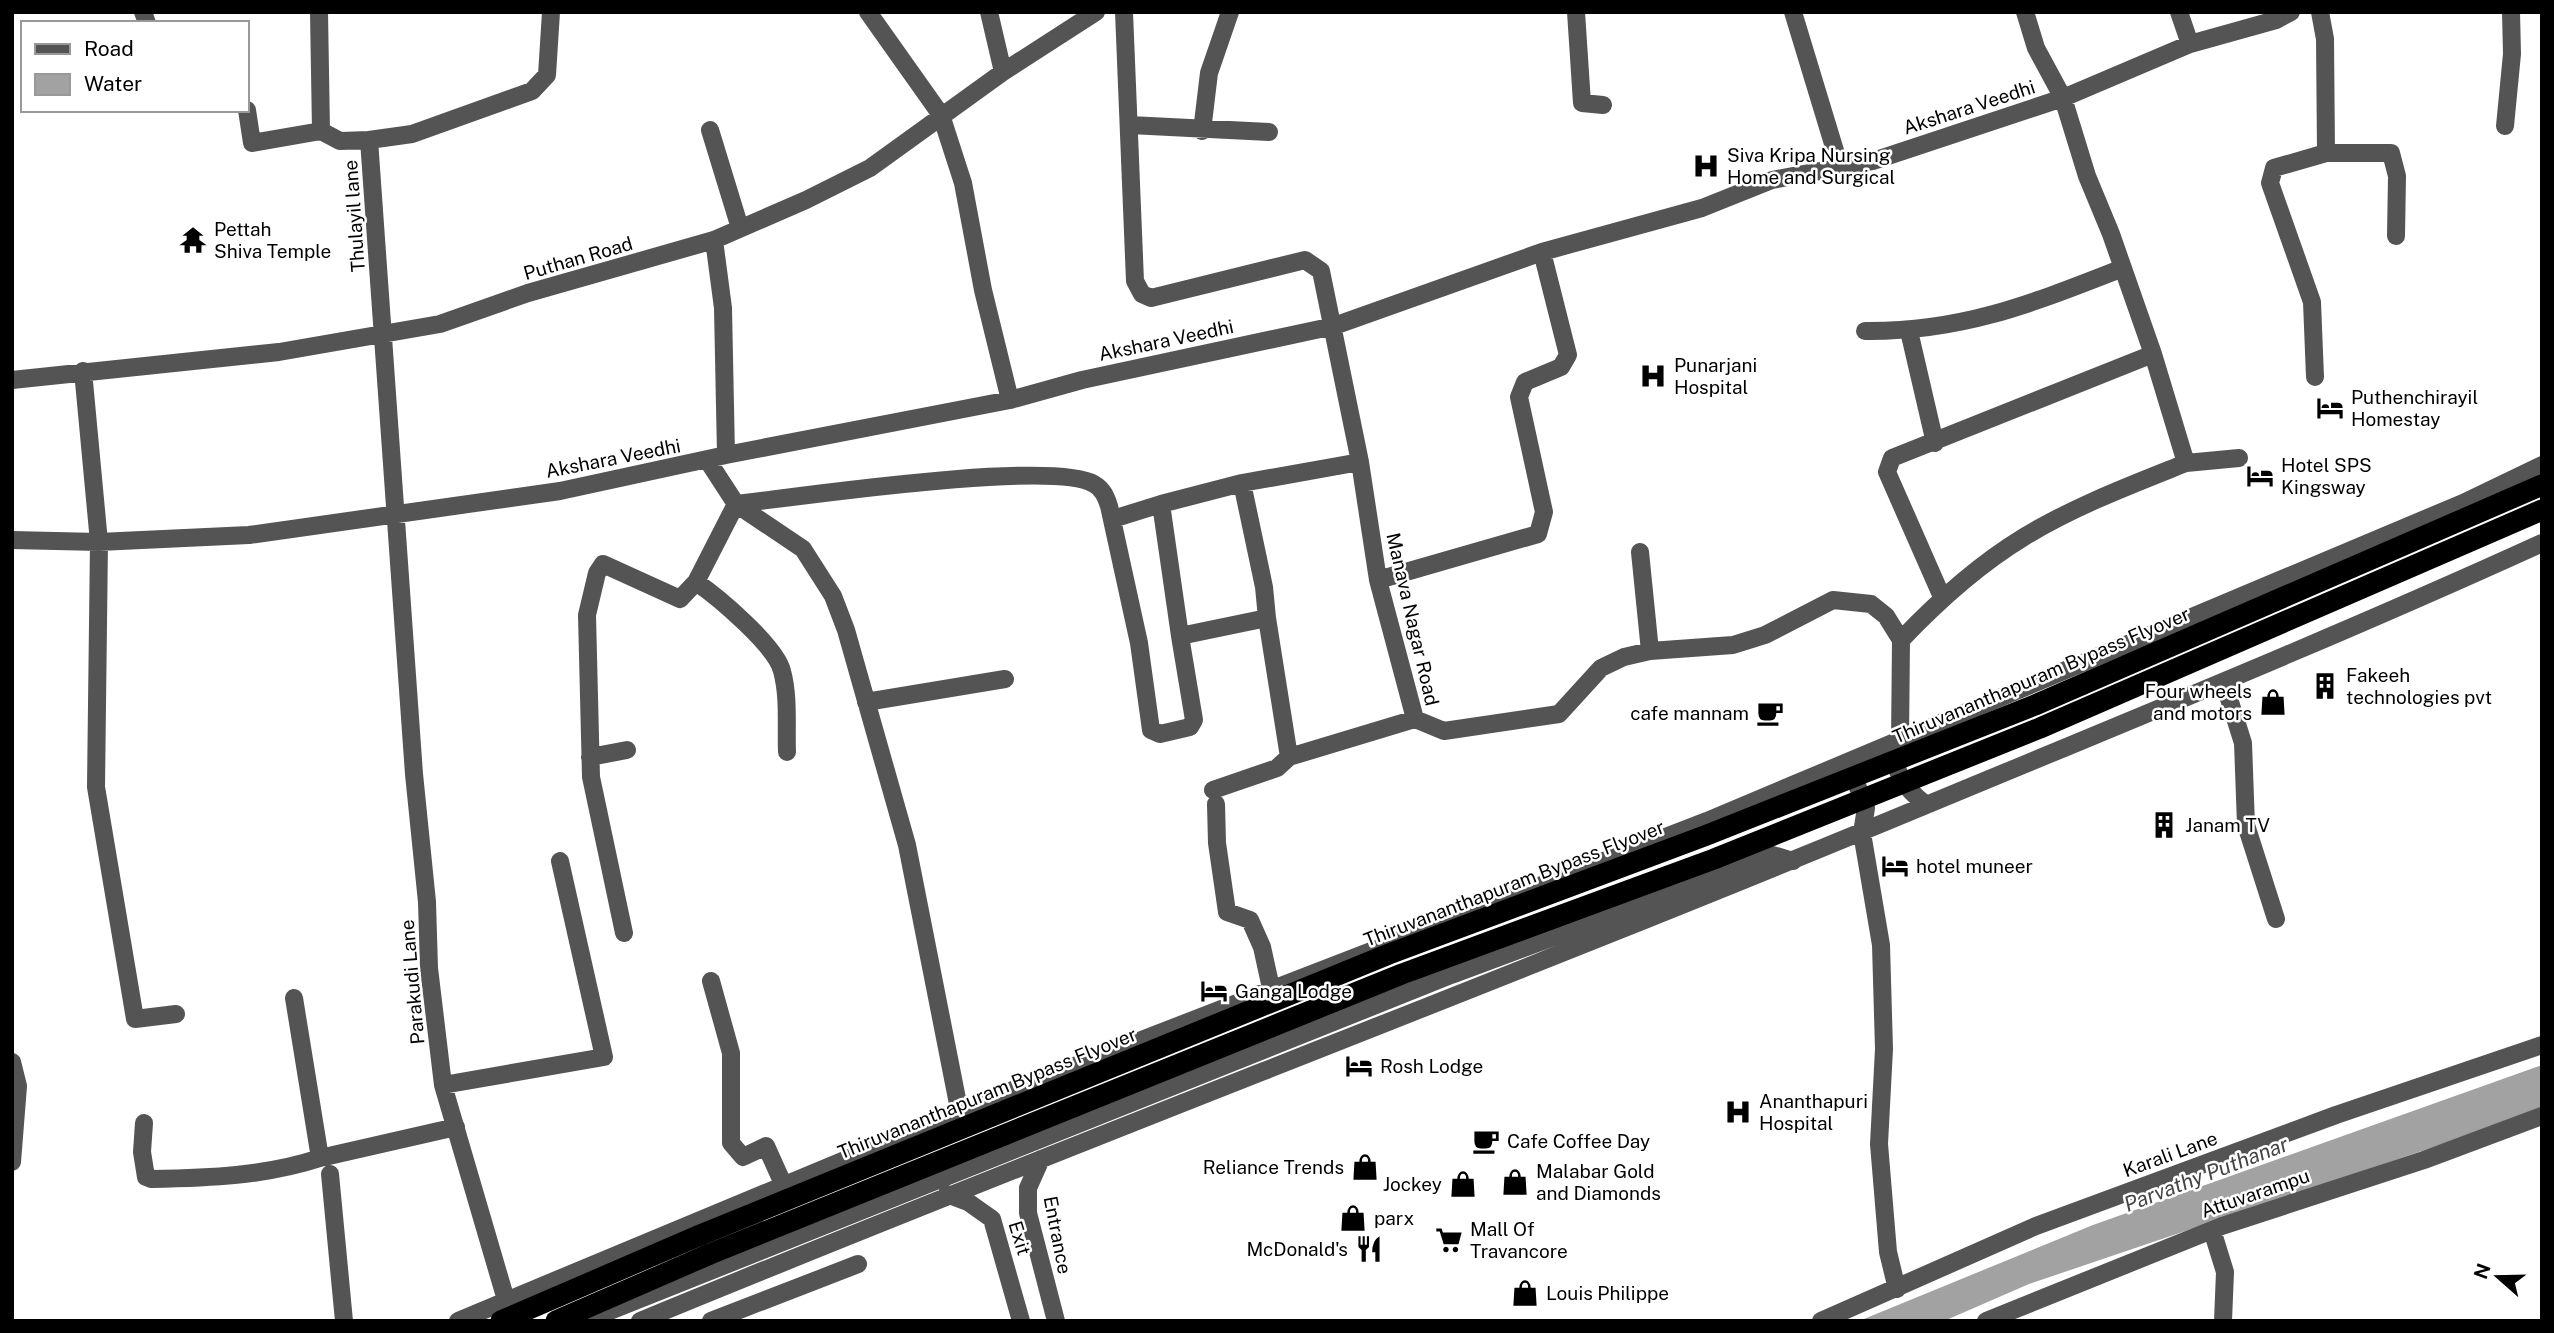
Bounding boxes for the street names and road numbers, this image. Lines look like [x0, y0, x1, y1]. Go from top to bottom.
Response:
street label: Akshara Veedhi [1900, 75, 2038, 139]
street label: Thulayil lane [339, 159, 369, 273]
street label: Puthan Road [521, 232, 635, 284]
street label: Akshara Veedhi [1097, 315, 1235, 365]
street label: Akshara Veedhi [544, 434, 682, 482]
street label: Manava Nagar Road [1382, 530, 1444, 708]
street label: Thiruvananthapuram Bypass Flyover [1889, 602, 2193, 748]
street label: Thiruvananthapuram Bypass Flyover [1361, 815, 1667, 951]
street label: Parakudi Lane [396, 919, 428, 1045]
street label: Thiruvananthapuram Bypass Flyover [834, 1023, 1140, 1163]
street label: Karali Lane [2120, 1127, 2220, 1181]
street label: Attuvarampu [2198, 1164, 2312, 1222]
street label: Entrance [1040, 1194, 1076, 1276]
street label: Exit [1004, 1218, 1036, 1258]

